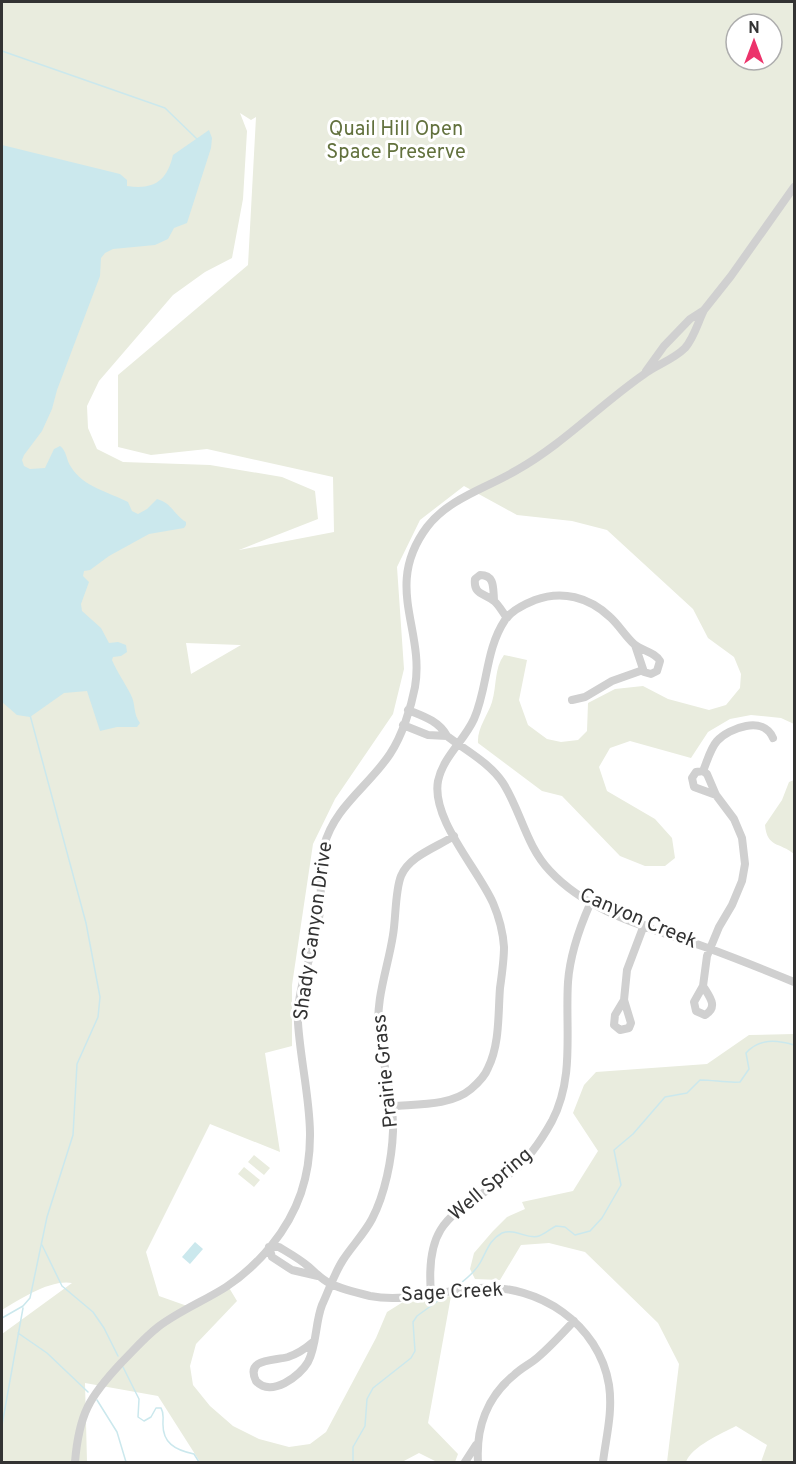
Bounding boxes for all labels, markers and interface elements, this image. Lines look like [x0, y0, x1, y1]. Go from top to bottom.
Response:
north arrow [724, 12, 784, 72]
text: N [748, 19, 760, 39]
park label: Quail Hill Open Space Preserve [326, 117, 466, 166]
street label: Shady Canyon Drive [289, 840, 339, 1022]
street label: Canyon Creek [575, 883, 701, 955]
street label: Prairie Grass [367, 1013, 405, 1129]
street label: Well Spring [444, 1143, 538, 1227]
street label: Sage Creek [400, 1277, 504, 1309]

